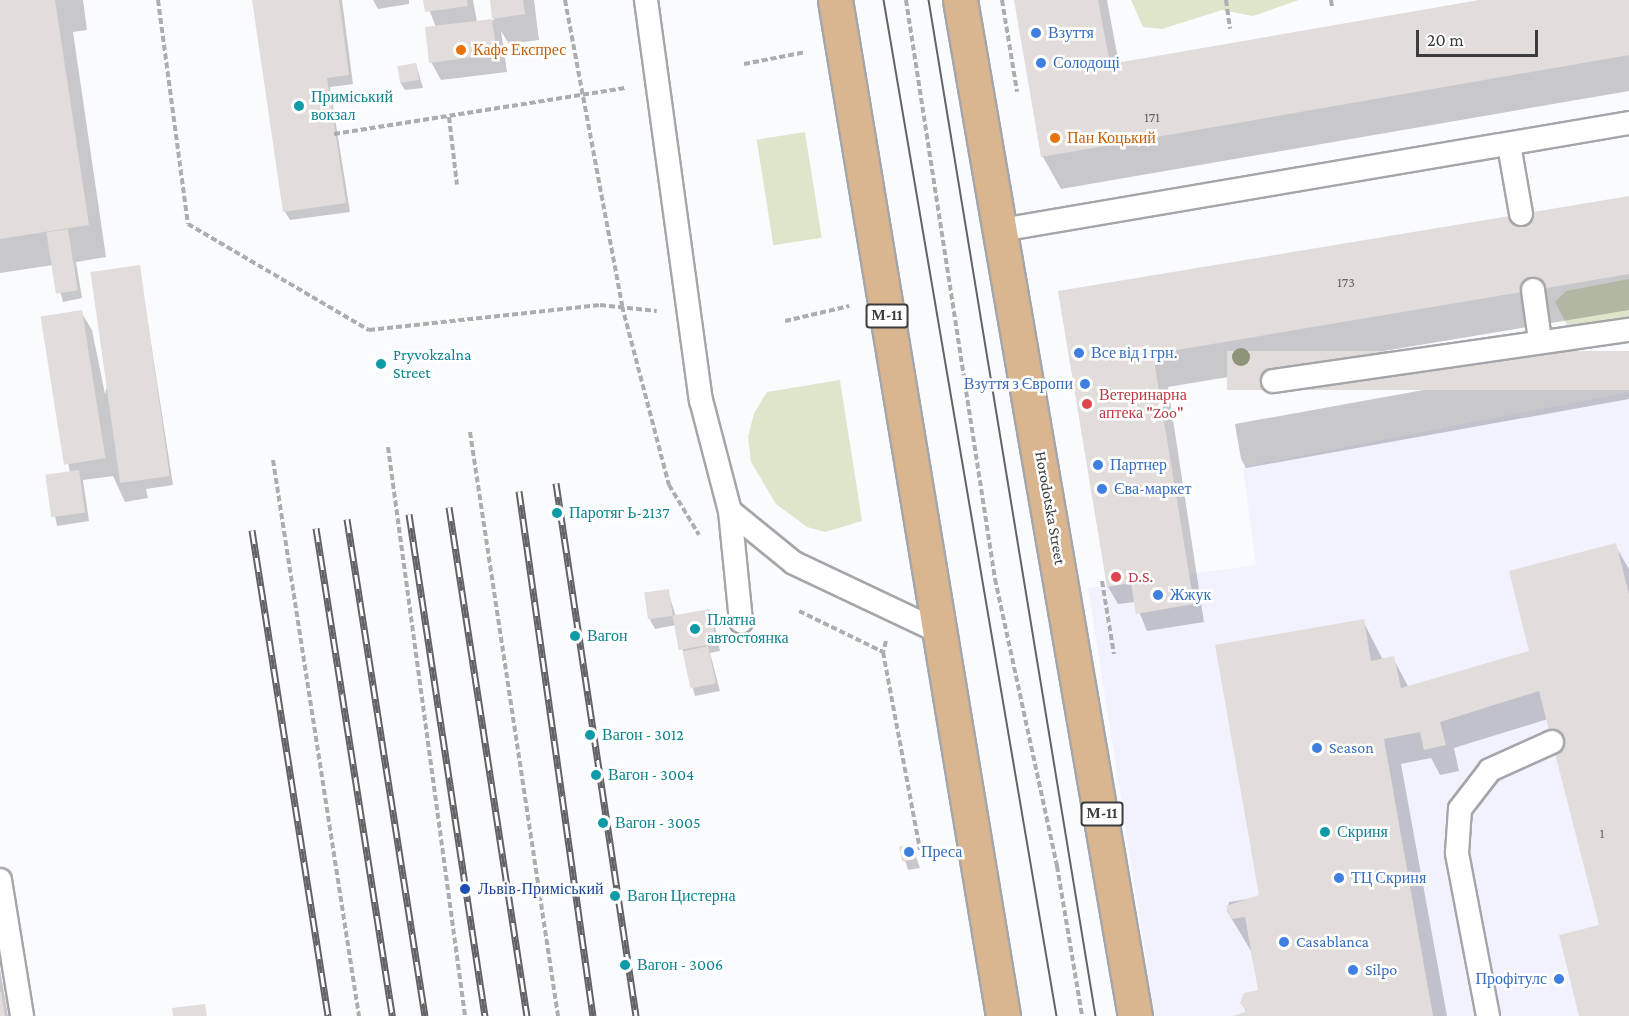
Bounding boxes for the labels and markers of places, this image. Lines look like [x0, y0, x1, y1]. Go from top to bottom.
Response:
place label: Взуття [1048, 23, 1094, 43]
marker: Взуття [1029, 26, 1043, 40]
place label: Кафе Експрес [473, 40, 566, 60]
marker: Кафе Експрес [454, 43, 468, 57]
place label: Солодощі [1053, 53, 1120, 73]
marker: Солодощі [1034, 56, 1048, 70]
place label: Приміський вокзал [311, 87, 393, 125]
marker: Приміський вокзал [292, 99, 306, 113]
place label: Пан Коцький [1067, 128, 1156, 148]
marker: Пан Коцький [1048, 131, 1062, 145]
place label: Все від 1 грн. [1091, 343, 1177, 363]
place label: Pryvokzalna Street [393, 345, 471, 383]
marker: Все від 1 грн. [1072, 346, 1086, 360]
marker: Pryvokzalna Street [374, 357, 388, 371]
place label: Взуття з Європи [964, 374, 1073, 394]
marker: Взуття з Європи [1078, 377, 1092, 391]
place label: Ветеринарна аптека "Zoo" [1099, 385, 1187, 423]
marker: Ветеринарна аптека "Zoo" [1080, 397, 1094, 411]
place label: Партнер [1110, 455, 1167, 475]
marker: Партнер [1091, 458, 1105, 472]
place label: Єва-маркет [1114, 479, 1191, 499]
marker: Єва-маркет [1095, 482, 1109, 496]
place label: Паротяг Ь-2137 [569, 503, 670, 523]
marker: Паротяг Ь-2137 [550, 506, 564, 520]
place label: D.S. [1128, 567, 1153, 587]
marker: D.S. [1109, 570, 1123, 584]
place label: Жжук [1170, 585, 1211, 605]
marker: Жжук [1151, 588, 1165, 602]
place label: Платна автостоянка [707, 610, 789, 648]
marker: Платна автостоянка [688, 622, 702, 636]
place label: Вагон [587, 626, 628, 646]
marker: Вагон [568, 629, 582, 643]
place label: Вагон - 3012 [602, 725, 684, 745]
marker: Вагон - 3012 [583, 728, 597, 742]
place label: Season [1329, 738, 1374, 758]
marker: Season [1310, 741, 1324, 755]
place label: Вагон - 3004 [608, 765, 694, 785]
marker: Вагон - 3004 [589, 768, 603, 782]
place label: Вагон - 3005 [615, 813, 701, 833]
marker: Вагон - 3005 [596, 816, 610, 830]
place label: Скриня [1337, 822, 1388, 842]
marker: Скриня [1318, 825, 1332, 839]
place label: Преса [921, 842, 962, 862]
marker: Преса [902, 845, 916, 859]
place label: ТЦ Скриня [1351, 868, 1426, 888]
marker: ТЦ Скриня [1332, 871, 1346, 885]
place label: Львів-Приміський [478, 879, 604, 899]
marker: Львів-Приміський [456, 880, 474, 898]
place label: Вагон Цистерна [627, 886, 735, 906]
marker: Вагон Цистерна [608, 889, 622, 903]
place label: Casablanca [1296, 932, 1369, 952]
marker: Casablanca [1277, 935, 1291, 949]
place label: Вагон - 3006 [637, 955, 723, 975]
marker: Вагон - 3006 [618, 958, 632, 972]
place label: Silpo [1365, 960, 1397, 980]
marker: Silpo [1346, 963, 1360, 977]
place label: Профітулс [1475, 969, 1547, 989]
marker: Профітулс [1552, 972, 1566, 986]

